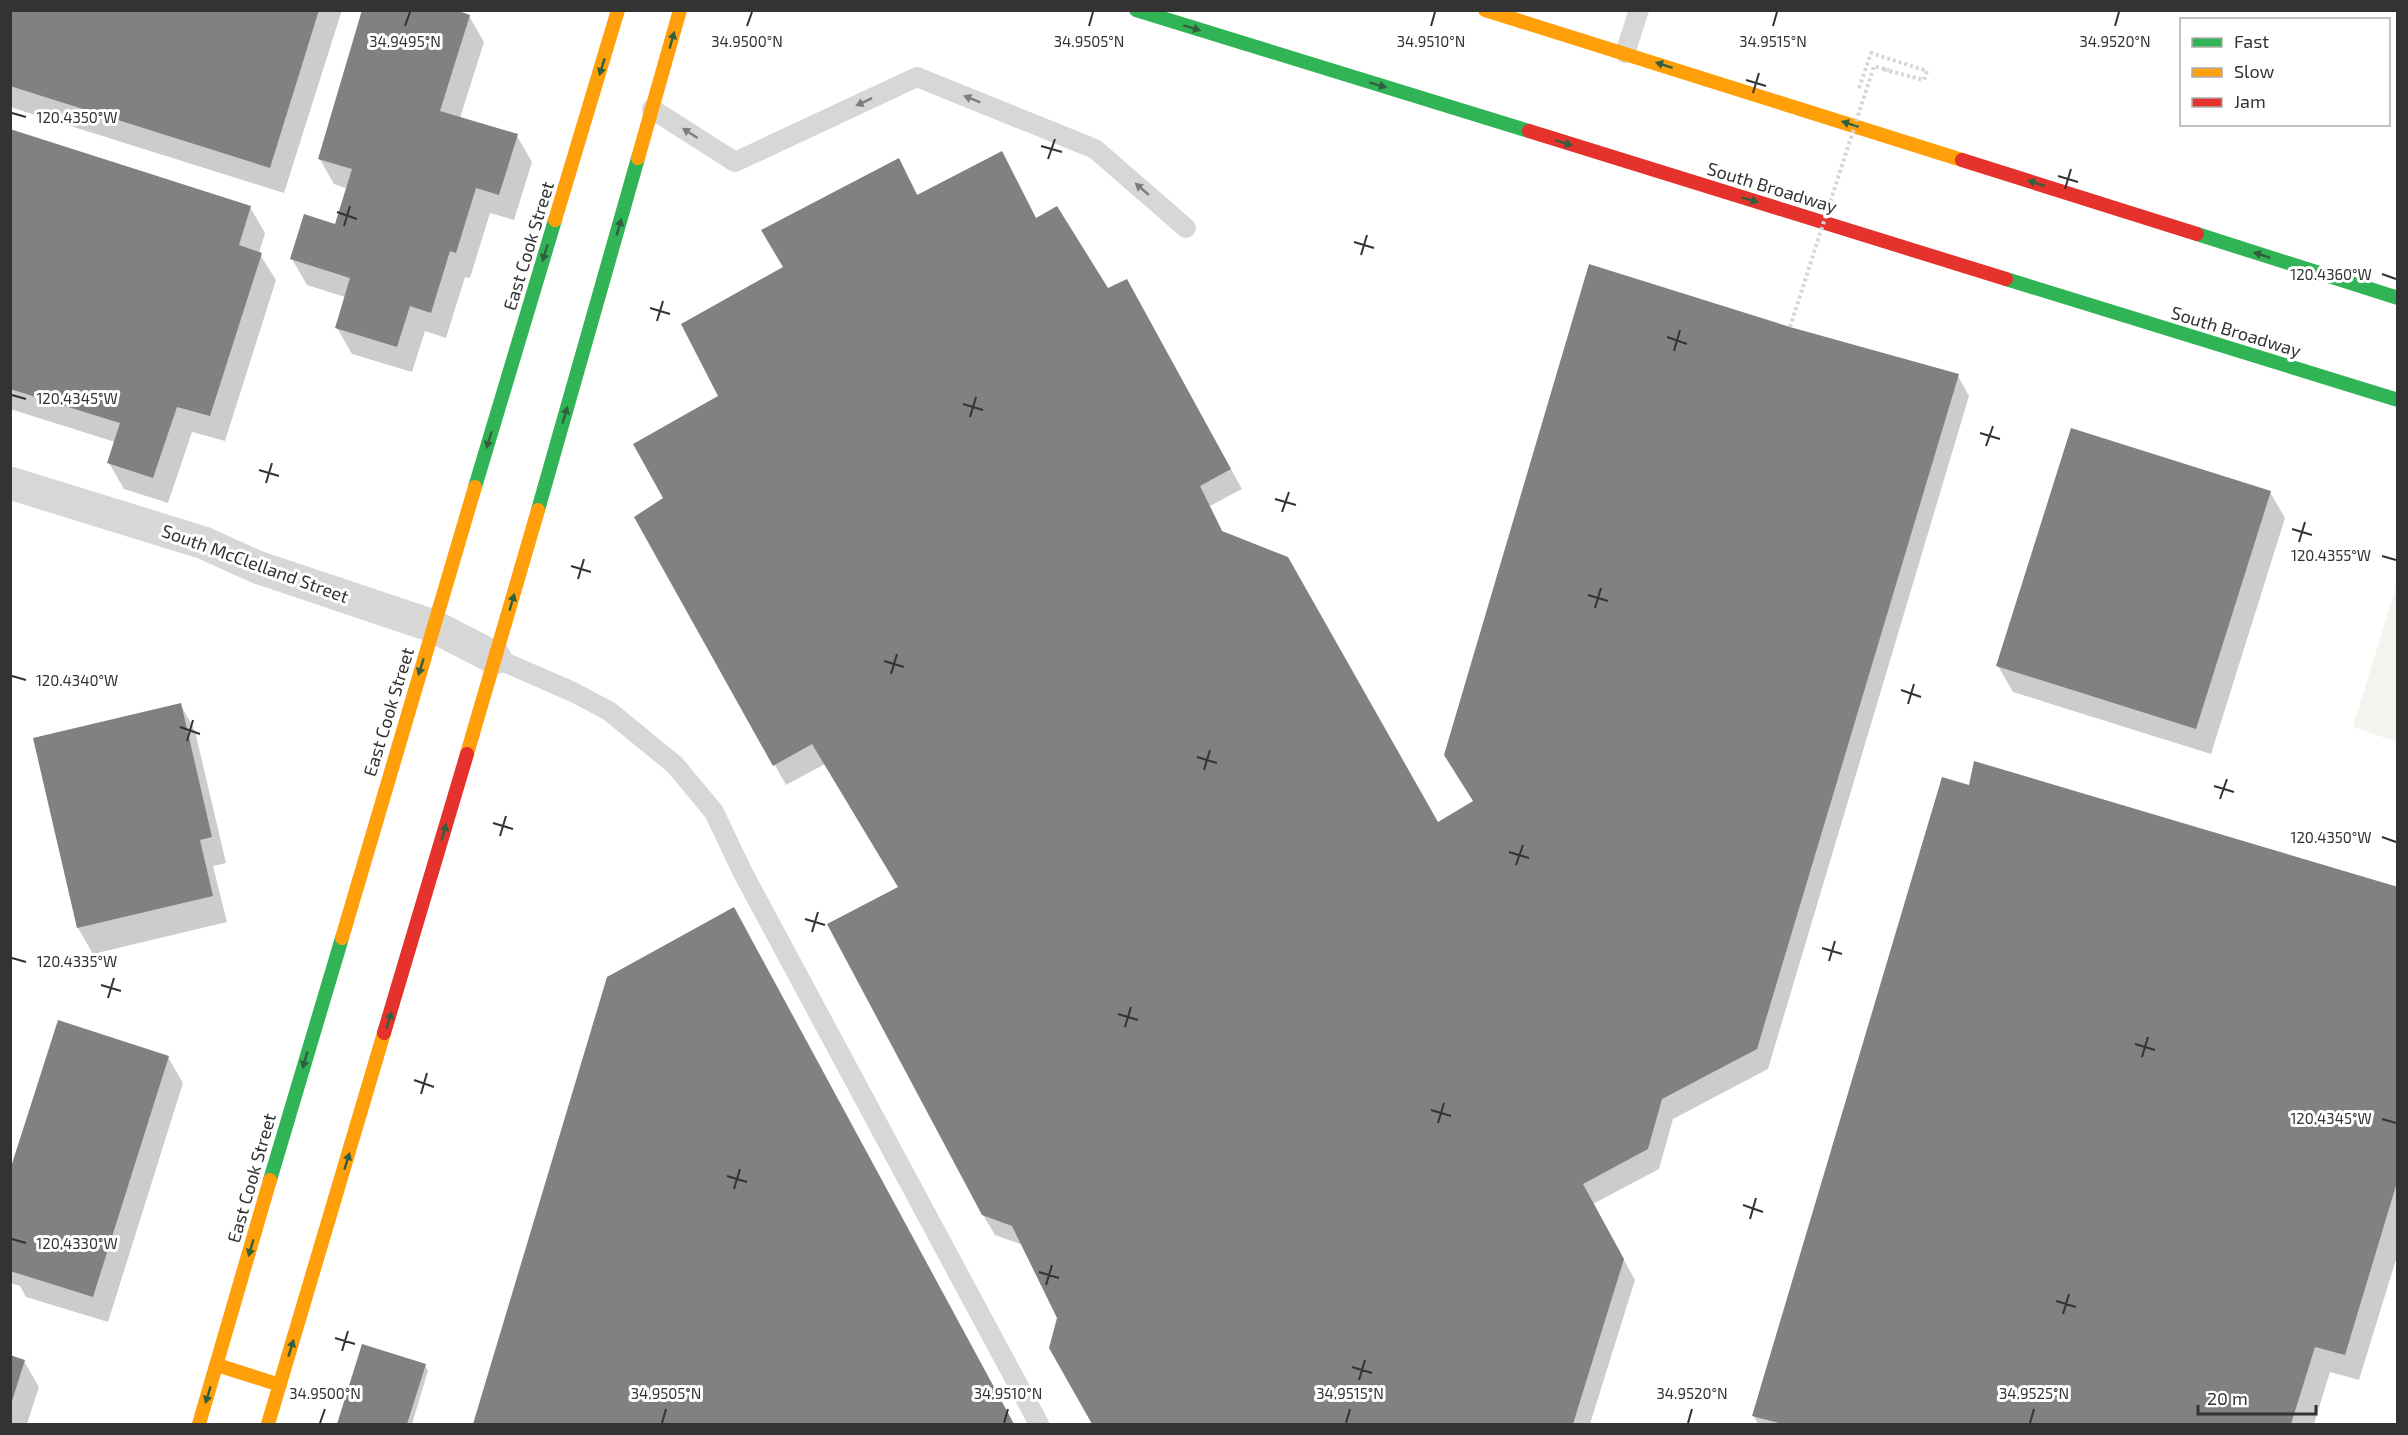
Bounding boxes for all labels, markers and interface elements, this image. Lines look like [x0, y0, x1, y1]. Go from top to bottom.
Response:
legend [2180, 18, 2390, 126]
one-way arrow [1183, 24, 1201, 33]
one-way arrow [668, 30, 677, 48]
text: Fast [2234, 30, 2269, 52]
text: 34.9495°N [369, 32, 441, 50]
text: 34.9500°N [711, 32, 783, 50]
text: 34.9505°N [1054, 32, 1124, 50]
text: 34.9510°N [1397, 32, 1465, 50]
text: 34.9515°N [1739, 32, 1807, 50]
text: 34.9520°N [2079, 32, 2151, 50]
one-way arrow [597, 58, 606, 76]
one-way arrow [1655, 60, 1673, 69]
text: Slow [2234, 60, 2275, 82]
one-way arrow [1369, 81, 1387, 90]
text: Jam [2234, 90, 2266, 112]
one-way arrow [963, 94, 981, 103]
one-way arrow [855, 97, 872, 106]
text: 120.4350°W [36, 108, 118, 126]
one-way arrow [1841, 119, 1859, 128]
one-way arrow [682, 128, 699, 139]
one-way arrow [1555, 138, 1573, 148]
street label: South Broadway [1705, 157, 1840, 217]
street label: East Cook Street [498, 178, 558, 313]
one-way arrow [2027, 178, 2045, 187]
one-way arrow [1135, 183, 1150, 196]
one-way arrow [1742, 196, 1760, 205]
one-way arrow [614, 218, 624, 236]
one-way arrow [540, 244, 549, 262]
one-way arrow [2253, 250, 2271, 259]
text: 120.4360°W [2290, 265, 2372, 283]
street label: South Broadway [2169, 301, 2304, 361]
text: 120.4345°W [36, 389, 118, 407]
one-way arrow [561, 405, 570, 423]
one-way arrow [484, 431, 493, 449]
street label: South McClelland Street [159, 519, 352, 607]
text: 120.4355°W [2291, 546, 2371, 564]
one-way arrow [508, 593, 517, 611]
street label: East Cook Street [358, 644, 418, 779]
one-way arrow [416, 658, 425, 676]
text: 120.4340°W [36, 671, 118, 689]
one-way arrow [440, 823, 449, 841]
text: 120.4350°W [2290, 828, 2372, 846]
text: 120.4335°W [37, 952, 117, 970]
one-way arrow [385, 1010, 394, 1028]
one-way arrow [300, 1052, 309, 1070]
text: 120.4345°W [2290, 1109, 2372, 1127]
street label: East Cook Street [222, 1110, 280, 1245]
one-way arrow [343, 1152, 352, 1170]
text: 120.4330°W [36, 1234, 118, 1252]
one-way arrow [246, 1239, 255, 1257]
one-way arrow [287, 1339, 296, 1357]
scale bar [2198, 1378, 2316, 1416]
text: 34.9500°N [289, 1384, 361, 1402]
text: 34.9505°N [631, 1384, 701, 1402]
text: 34.9510°N [974, 1384, 1042, 1402]
text: 34.9515°N [1316, 1384, 1384, 1402]
text: 34.9520°N [1656, 1384, 1728, 1402]
text: 34.9525°N [1999, 1384, 2069, 1402]
one-way arrow [203, 1386, 212, 1404]
text: 20 m [2207, 1387, 2248, 1409]

